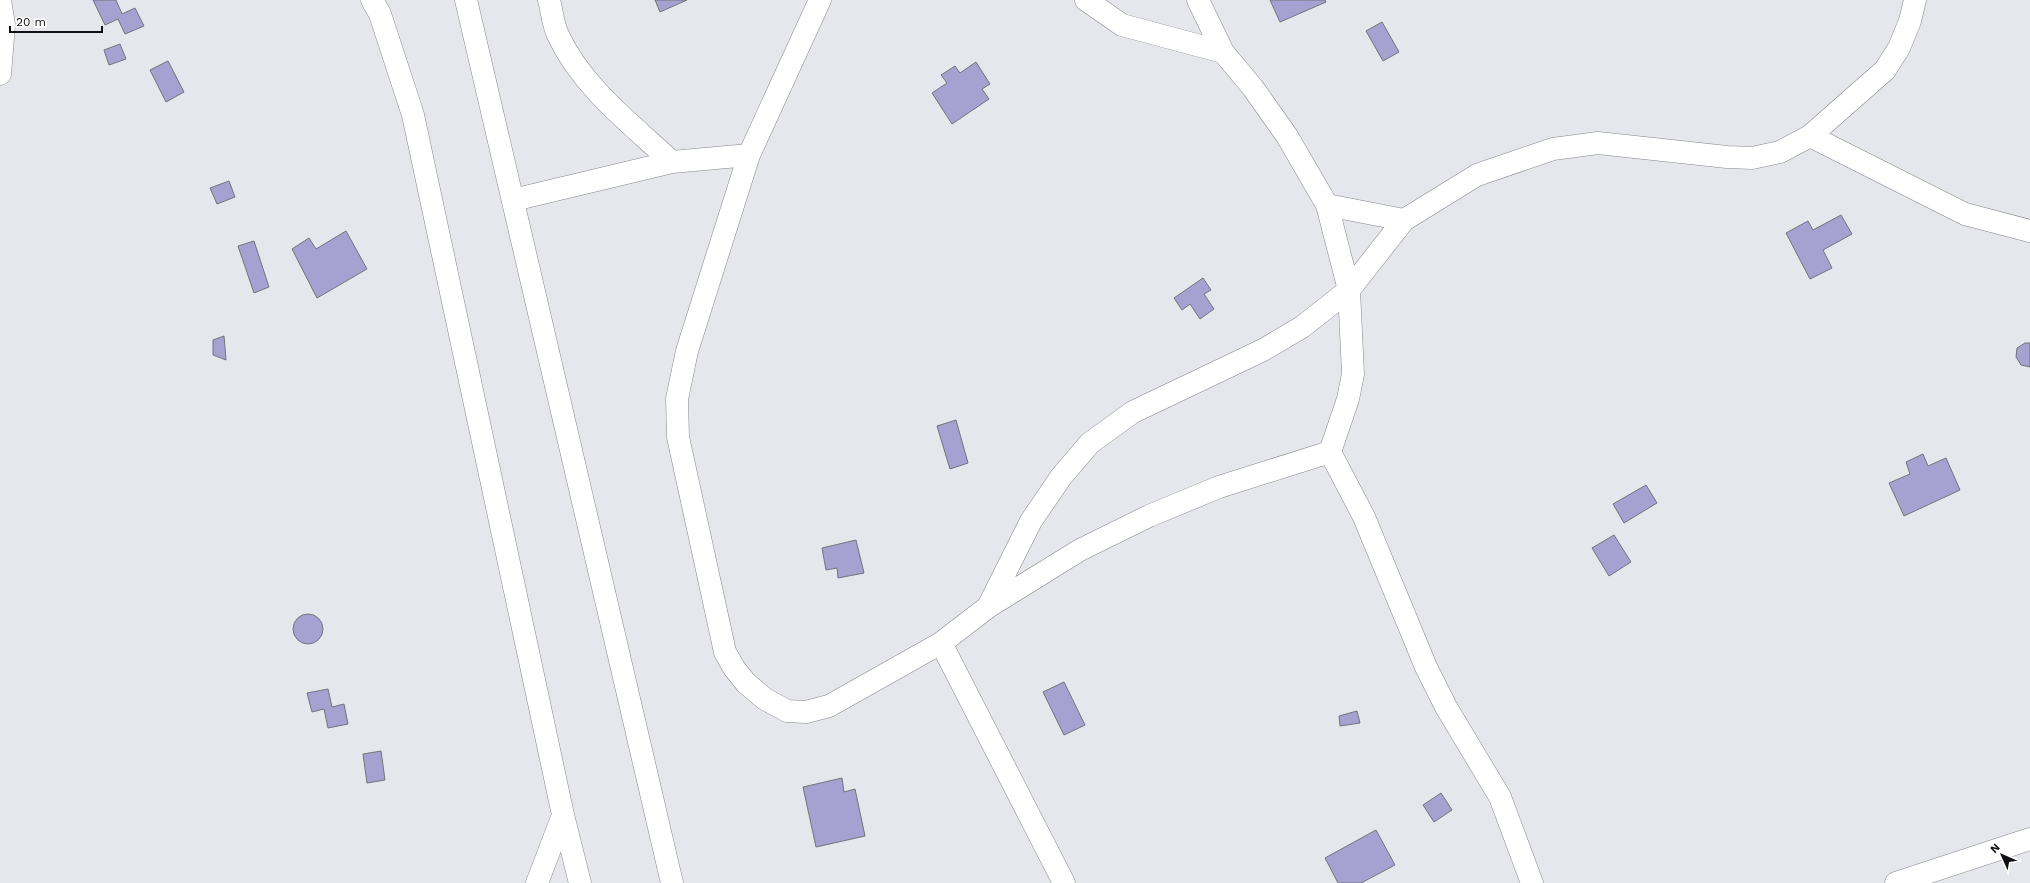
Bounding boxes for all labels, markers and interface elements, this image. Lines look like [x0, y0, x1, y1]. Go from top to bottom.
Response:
scale bar [10, 8, 102, 34]
text: 20 m [16, 15, 46, 29]
north arrow [1982, 835, 2022, 875]
text: N [1988, 841, 2003, 856]

